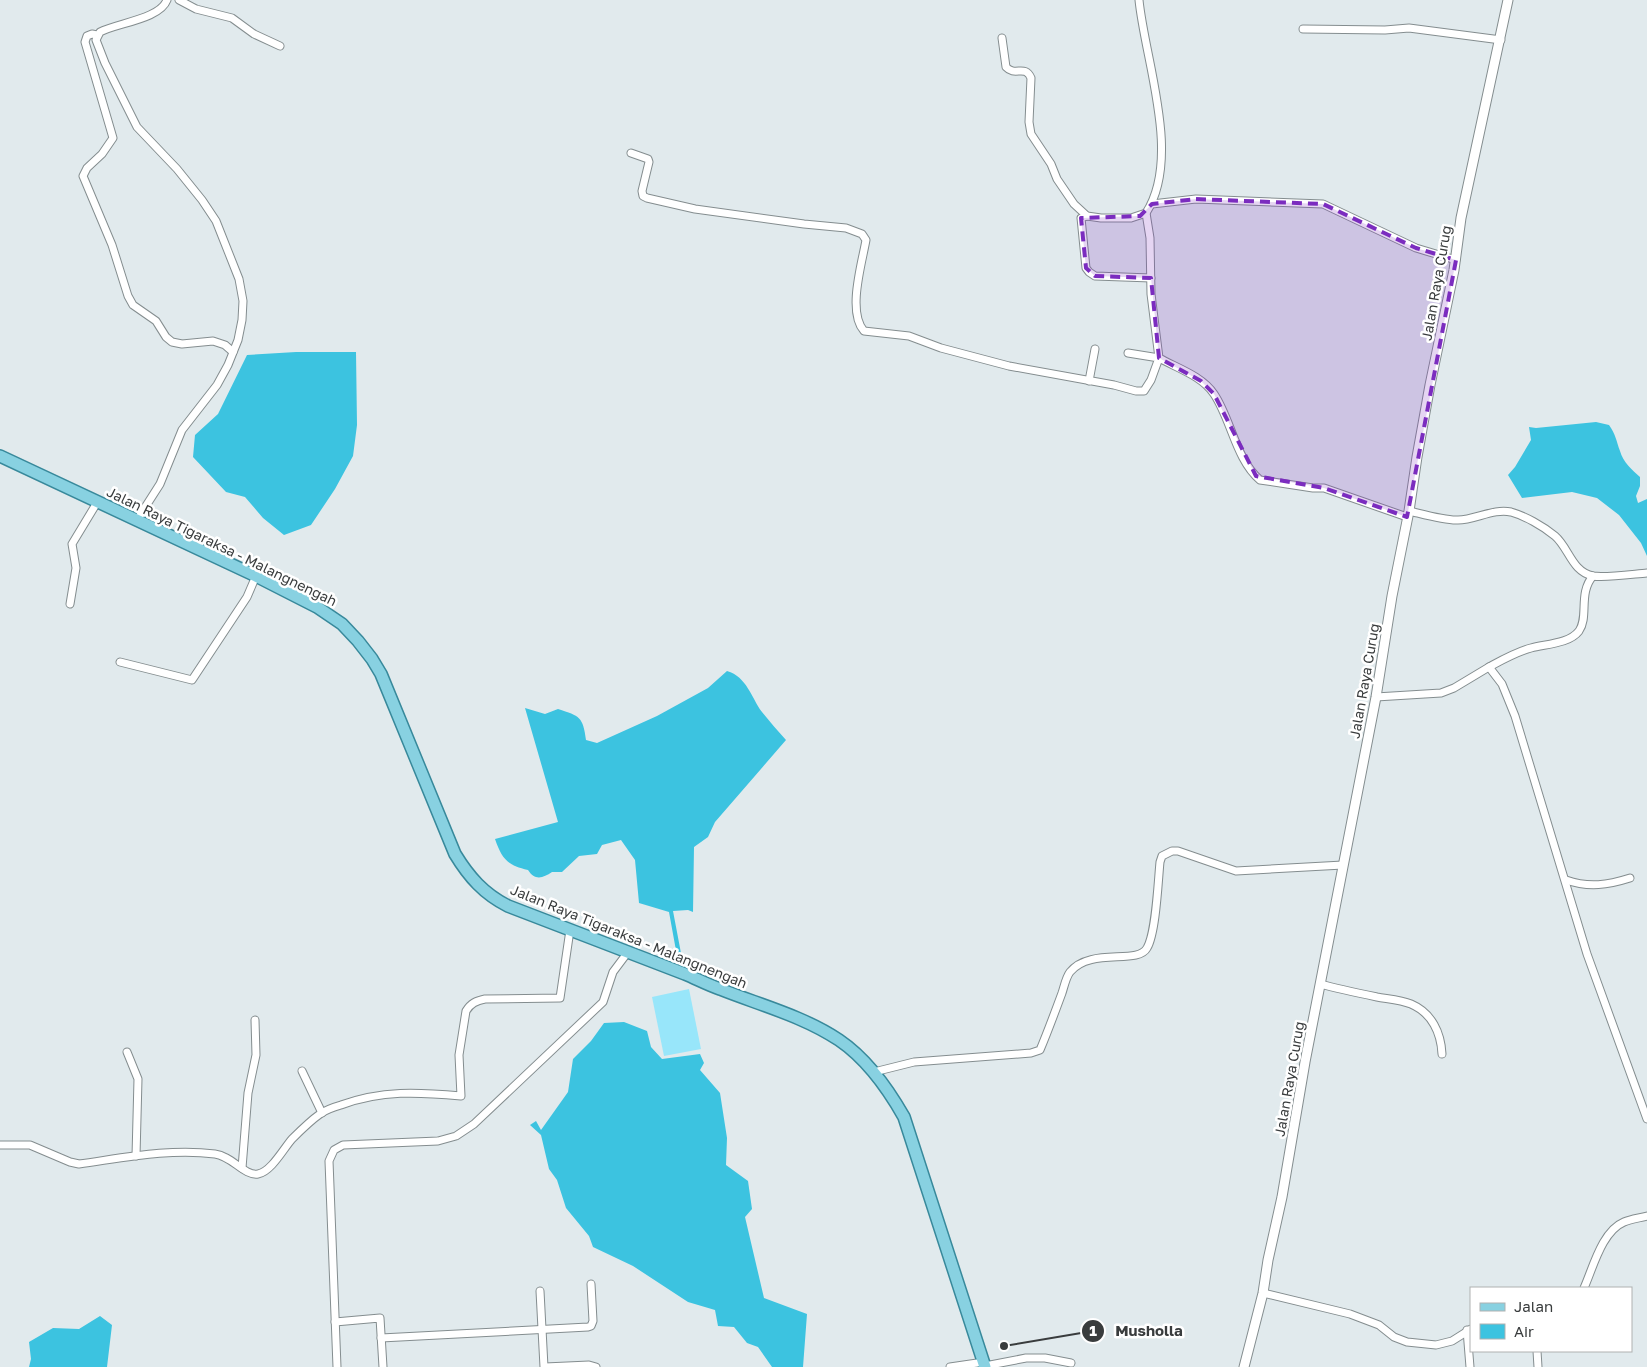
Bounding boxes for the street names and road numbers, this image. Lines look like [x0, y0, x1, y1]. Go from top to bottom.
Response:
street label: Jalan Raya Curug [1418, 224, 1454, 342]
street label: Jalan Raya Tigaraksa - Malangnengah [104, 483, 340, 609]
street label: Jalan Raya Curug [1346, 622, 1382, 740]
street label: Jalan Raya Tigaraksa - Malangnengah [508, 881, 750, 991]
street label: Jalan Raya Curug [1271, 1020, 1307, 1138]

